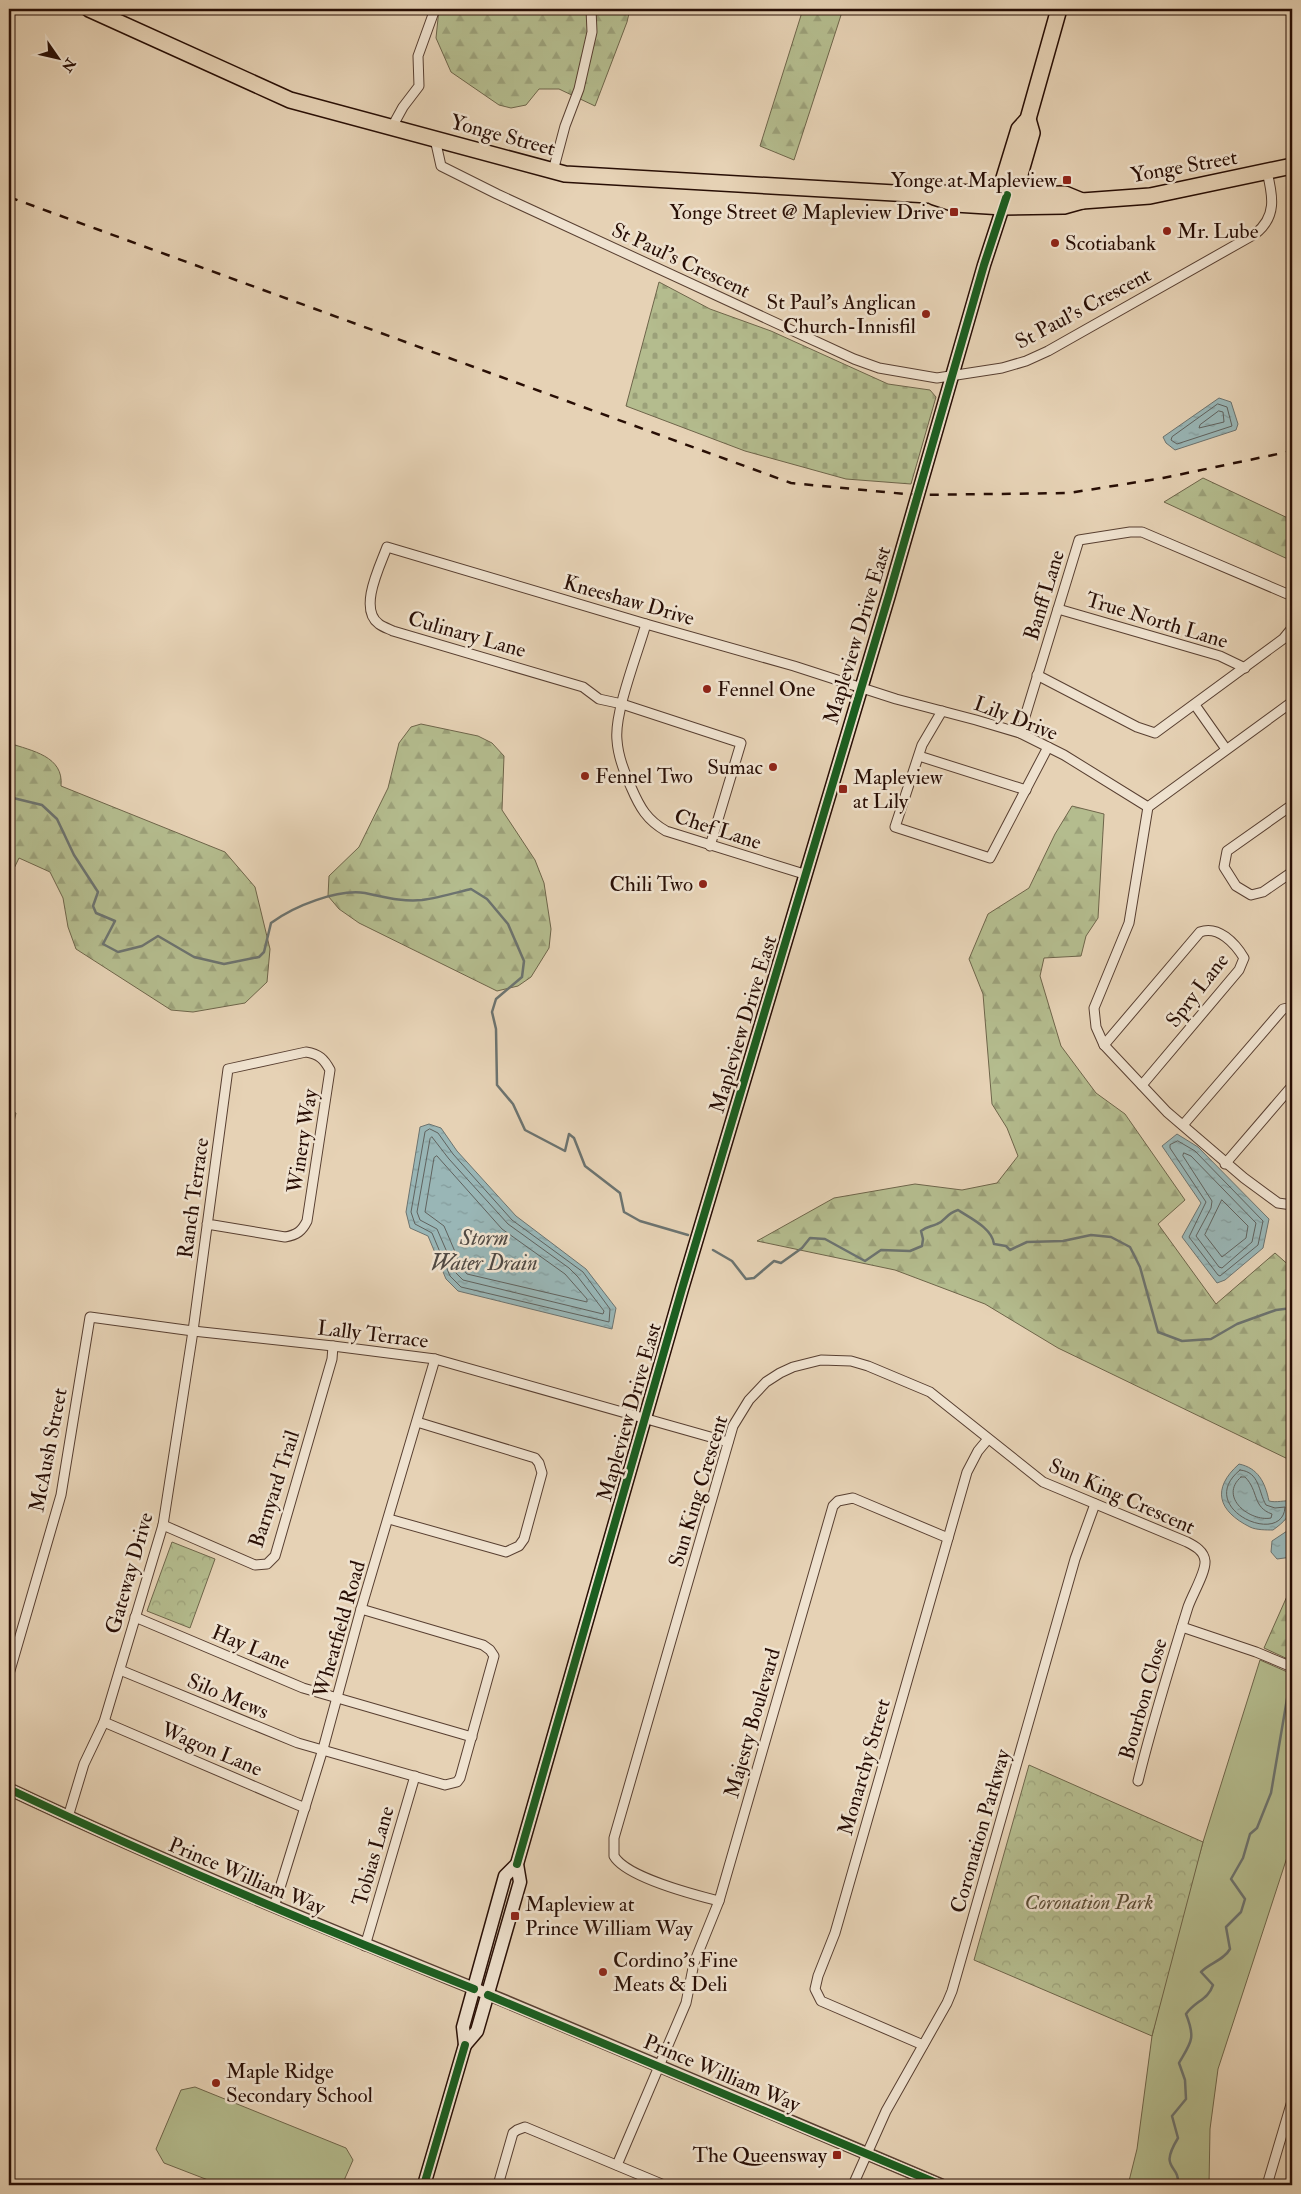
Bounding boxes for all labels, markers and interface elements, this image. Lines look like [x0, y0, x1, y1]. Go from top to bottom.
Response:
north arrow [32, 32, 82, 82]
text: N [58, 54, 79, 75]
street label: Yonge Street [447, 109, 558, 162]
street label: Yonge Street [1129, 144, 1240, 189]
place label: Yonge at Mapleview [891, 167, 1058, 194]
marker: Yonge at Mapleview [1061, 174, 1073, 186]
place label: Yonge Street @ Mapleview Drive [669, 199, 944, 226]
marker: Yonge Street @ Mapleview Drive [948, 206, 960, 218]
street label: St Paul's Crescent [607, 217, 755, 304]
place label: Mr. Lube [1177, 218, 1259, 245]
marker: Mr. Lube [1161, 225, 1173, 237]
place label: Scotiabank [1065, 230, 1156, 257]
marker: Scotiabank [1049, 237, 1061, 249]
street label: St Paul's Crescent [1011, 261, 1156, 356]
place label: St Paul's Anglican Church-Innisfil [766, 289, 917, 340]
marker: St Paul's Anglican Church-Innisfil [920, 308, 932, 320]
street label: Mapleview Drive East [818, 543, 897, 727]
street label: Banff Lane [1018, 546, 1071, 644]
street label: Kneeshaw Drive [560, 569, 698, 632]
street label: True North Lane [1083, 586, 1231, 655]
street label: Culinary Lane [405, 605, 529, 664]
place label: Fennel One [717, 676, 816, 703]
marker: Fennel One [701, 683, 713, 695]
street label: Lily Drive [970, 690, 1062, 747]
place label: Sumac [707, 754, 764, 781]
marker: Sumac [767, 761, 779, 773]
place label: Fennel Two [595, 763, 693, 790]
place label: Mapleview at Lily [853, 764, 944, 815]
marker: Fennel Two [579, 770, 591, 782]
marker: Mapleview at Lily [837, 783, 849, 795]
street label: Chef Lane [671, 803, 765, 856]
place label: Chili Two [609, 871, 693, 898]
marker: Chili Two [697, 878, 709, 890]
street label: Mapleview Drive East [704, 932, 783, 1116]
street label: Spry Lane [1160, 947, 1235, 1033]
street label: Winery Way [281, 1086, 324, 1196]
street label: Ranch Terrace [172, 1136, 215, 1260]
water label: Storm Water Drain [430, 1224, 538, 1277]
street label: Lally Terrace [316, 1314, 430, 1355]
street label: Mapleview Drive East [591, 1320, 668, 1504]
street label: McAush Street [23, 1386, 74, 1514]
street label: Sun King Crescent [663, 1412, 734, 1570]
street label: Barnyard Trail [243, 1426, 306, 1551]
street label: Sun King Crescent [1044, 1452, 1199, 1541]
street label: Gateway Drive [99, 1509, 160, 1637]
street label: Wheatfield Road [307, 1557, 372, 1702]
street label: Hay Lane [207, 1619, 294, 1676]
street label: Bourbon Close [1113, 1635, 1174, 1763]
street label: Majesty Boulevard [718, 1644, 787, 1801]
street label: Silo Mews [183, 1667, 273, 1726]
street label: Monarchy Street [832, 1696, 897, 1839]
street label: Wagon Lane [156, 1716, 267, 1783]
street label: Coronation Parkway [944, 1745, 1017, 1916]
street label: Tobias Lane [346, 1803, 401, 1909]
street label: Prince William Way [164, 1831, 330, 1922]
park label: Coronation Park [1025, 1889, 1153, 1916]
place label: Mapleview at Prince William Way [525, 1891, 694, 1942]
marker: Mapleview at Prince William Way [509, 1910, 521, 1922]
place label: Cordino's Fine Meats & Deli [613, 1947, 738, 1998]
marker: Cordino's Fine Meats & Deli [597, 1966, 609, 1978]
street label: Prince William Way [639, 2028, 805, 2119]
place label: Maple Ridge Secondary School [226, 2058, 373, 2109]
marker: Maple Ridge Secondary School [210, 2077, 222, 2089]
place label: The Queensway [692, 2142, 828, 2169]
marker: The Queensway [831, 2149, 843, 2161]

